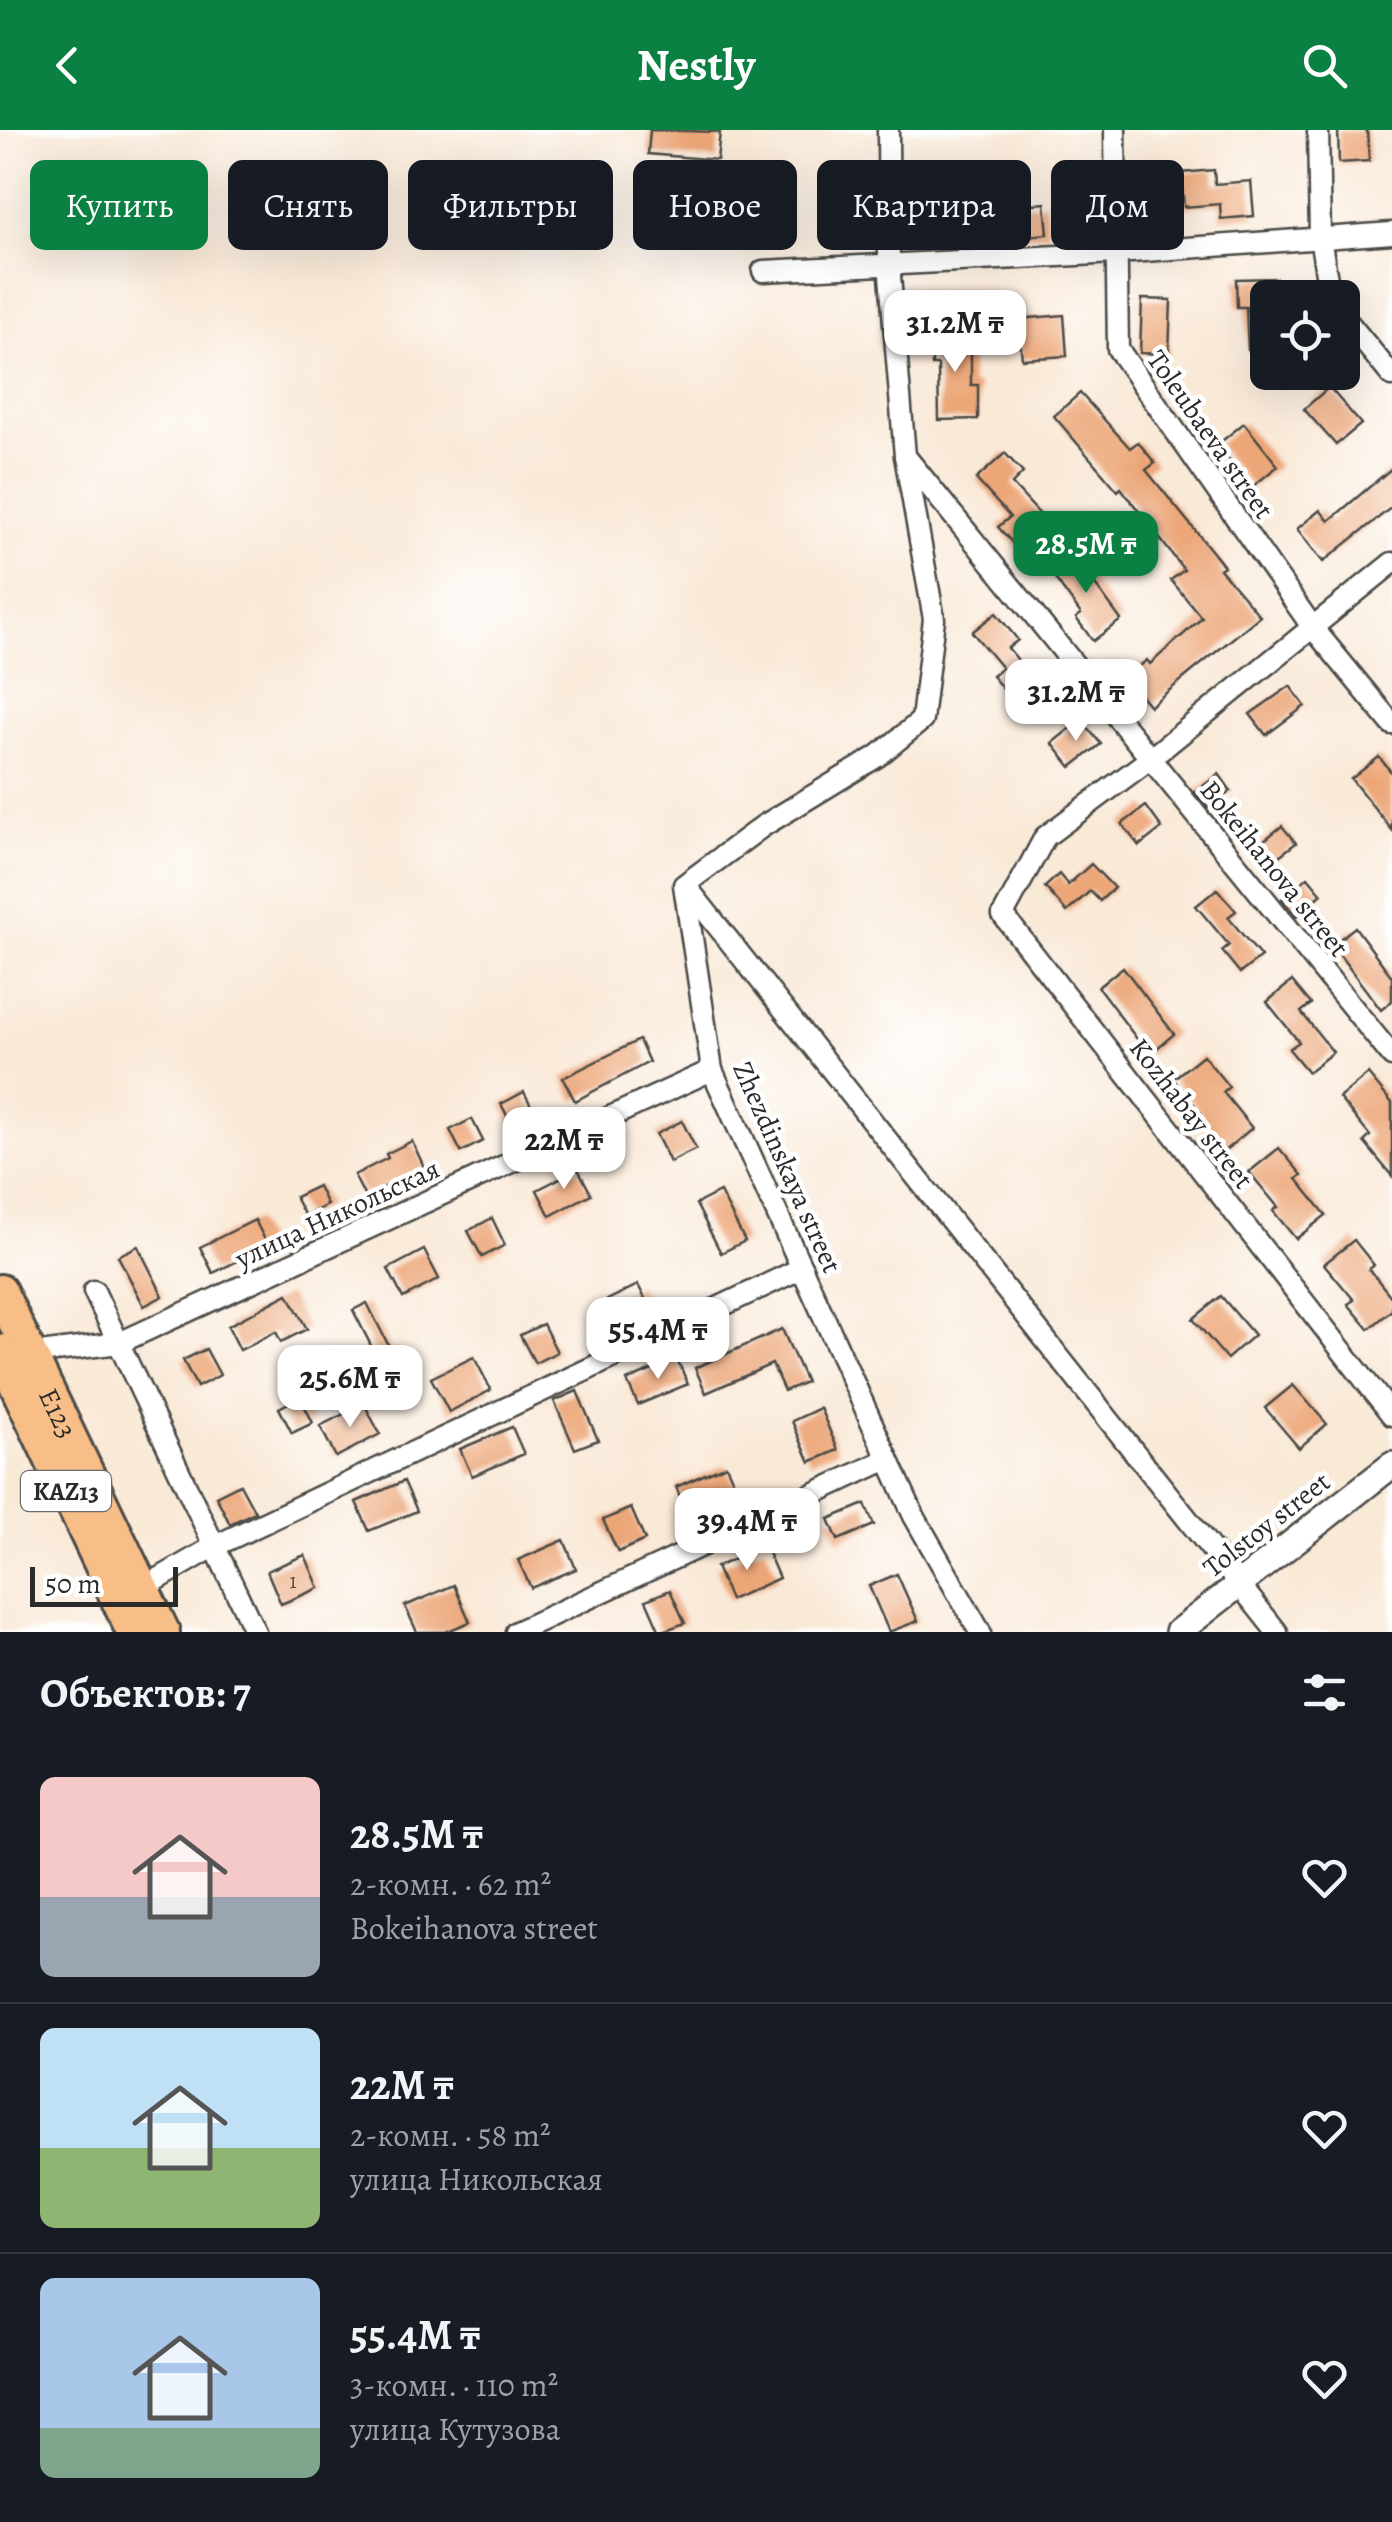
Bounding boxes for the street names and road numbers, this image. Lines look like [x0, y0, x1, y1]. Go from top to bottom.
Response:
street label: Toleubaeva street [1138, 343, 1282, 526]
street label: Bokeihanova street [1191, 772, 1357, 965]
street label: Kozhabay street [1120, 1030, 1262, 1197]
street label: Zhezdinskaya street [723, 1056, 851, 1279]
street label: улица Никольская [228, 1150, 446, 1278]
street label: Е123 [29, 1382, 85, 1444]
street label: Tolstoy street [1195, 1463, 1338, 1586]
road number: KAZ13 [21, 1471, 111, 1511]

